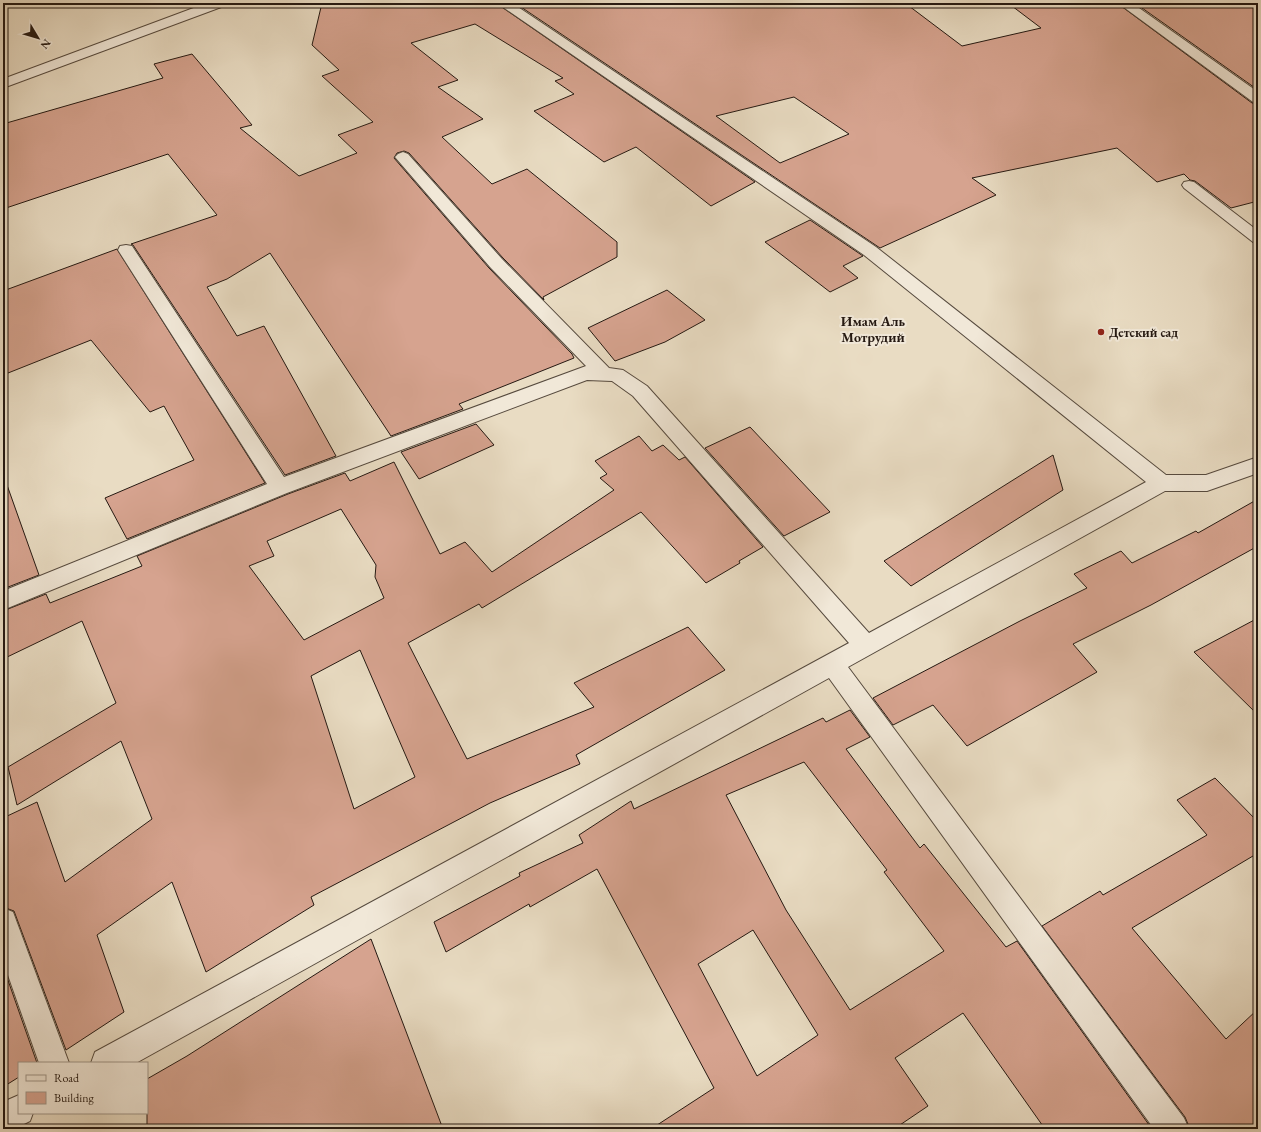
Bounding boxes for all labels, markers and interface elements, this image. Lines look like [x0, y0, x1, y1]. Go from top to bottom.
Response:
north arrow [18, 18, 58, 58]
text: N [38, 36, 54, 52]
district label: Имам Аль Мотрудий [841, 312, 906, 346]
place label: Детский сад [1109, 324, 1178, 341]
marker: Детский сад [1096, 327, 1106, 337]
legend [18, 1062, 148, 1114]
text: Road [54, 1070, 80, 1086]
text: Building [54, 1090, 95, 1106]

